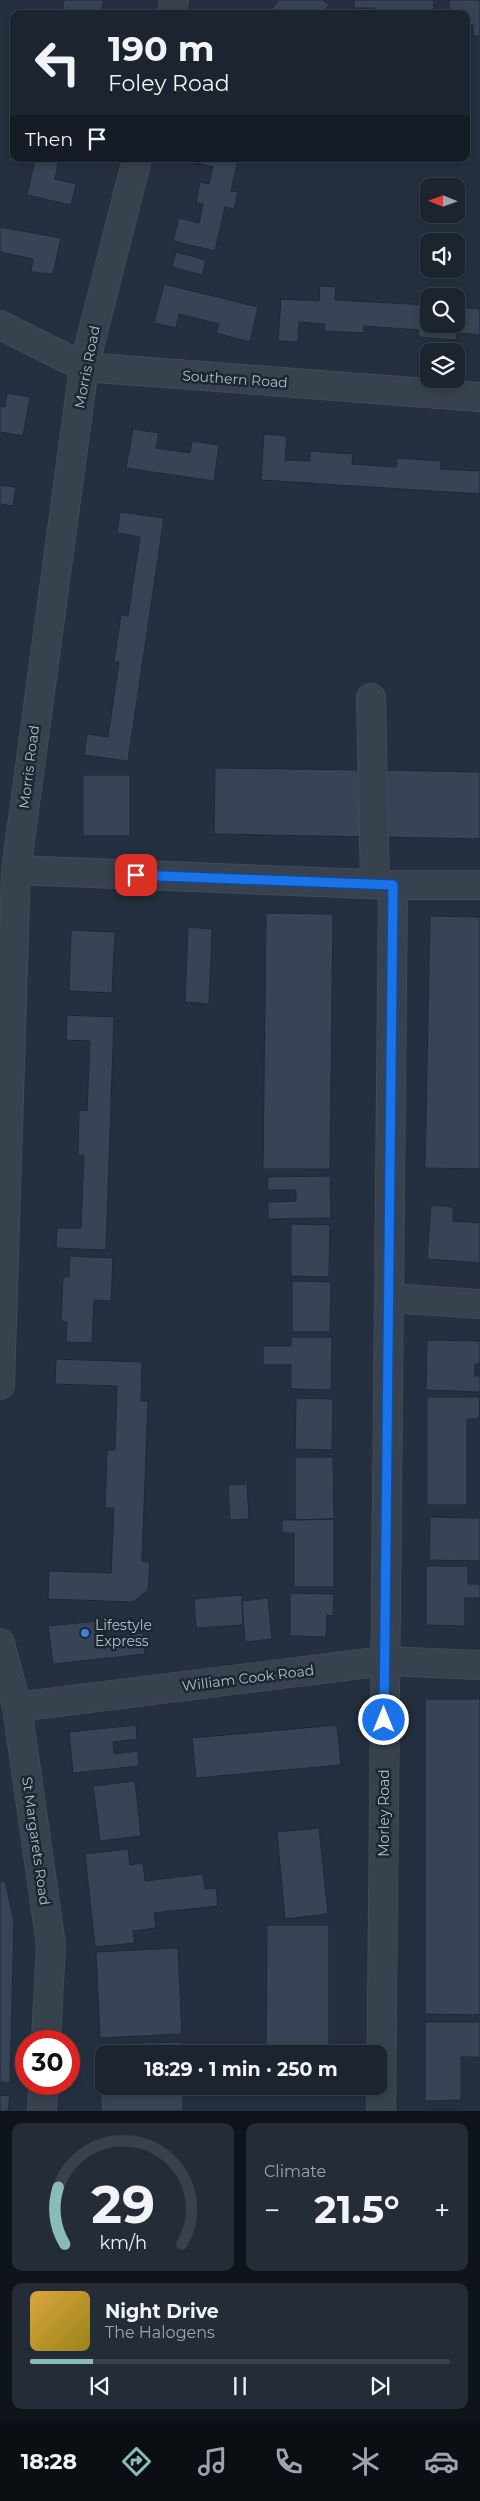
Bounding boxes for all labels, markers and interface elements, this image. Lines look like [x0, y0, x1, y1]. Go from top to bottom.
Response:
text: 190 m [108, 27, 214, 70]
icon: left [25, 30, 90, 95]
text: Foley Road [108, 70, 230, 97]
icon: arrive [83, 125, 111, 153]
text: Then [25, 128, 73, 151]
north arrow [420, 178, 465, 222]
map controls [420, 178, 465, 388]
button: sound [420, 233, 465, 278]
button: search [420, 288, 465, 333]
street label: Morris Road [70, 324, 104, 410]
button: layers [420, 343, 465, 388]
street label: Southern Road [182, 366, 288, 392]
street label: Morris Road [15, 724, 43, 810]
pin [115, 854, 157, 896]
icon: arrive [122, 861, 150, 889]
place label: Lifestyle Express [95, 1616, 152, 1650]
marker: Lifestyle Express [79, 1627, 91, 1639]
street label: William Cook Road [181, 1661, 315, 1695]
position arrow [357, 1693, 409, 1745]
street label: Morley Road [375, 1769, 393, 1857]
street label: St Margarets Road [18, 1776, 54, 1906]
speed limit sign: 30 [15, 2030, 80, 2095]
text: 18:29 · 1 min · 250 m [144, 2058, 338, 2081]
text: Climate [264, 2162, 326, 2181]
text: 29 [91, 2173, 155, 2236]
text: 21.5° [314, 2186, 400, 2233]
text: − [264, 2193, 280, 2227]
text: + [434, 2193, 450, 2227]
text: km/h [99, 2232, 147, 2253]
text: Night Drive [105, 2300, 219, 2323]
text: The Halogens [105, 2323, 215, 2342]
icon: previous [86, 2372, 114, 2400]
icon: pause [226, 2372, 254, 2400]
icon: next [366, 2372, 394, 2400]
icon: directions [119, 2444, 154, 2479]
icon: music [195, 2444, 230, 2479]
icon: phone [271, 2444, 306, 2479]
icon: climate [348, 2444, 383, 2479]
icon: car [424, 2444, 459, 2479]
text: 18:28 [21, 2448, 77, 2475]

